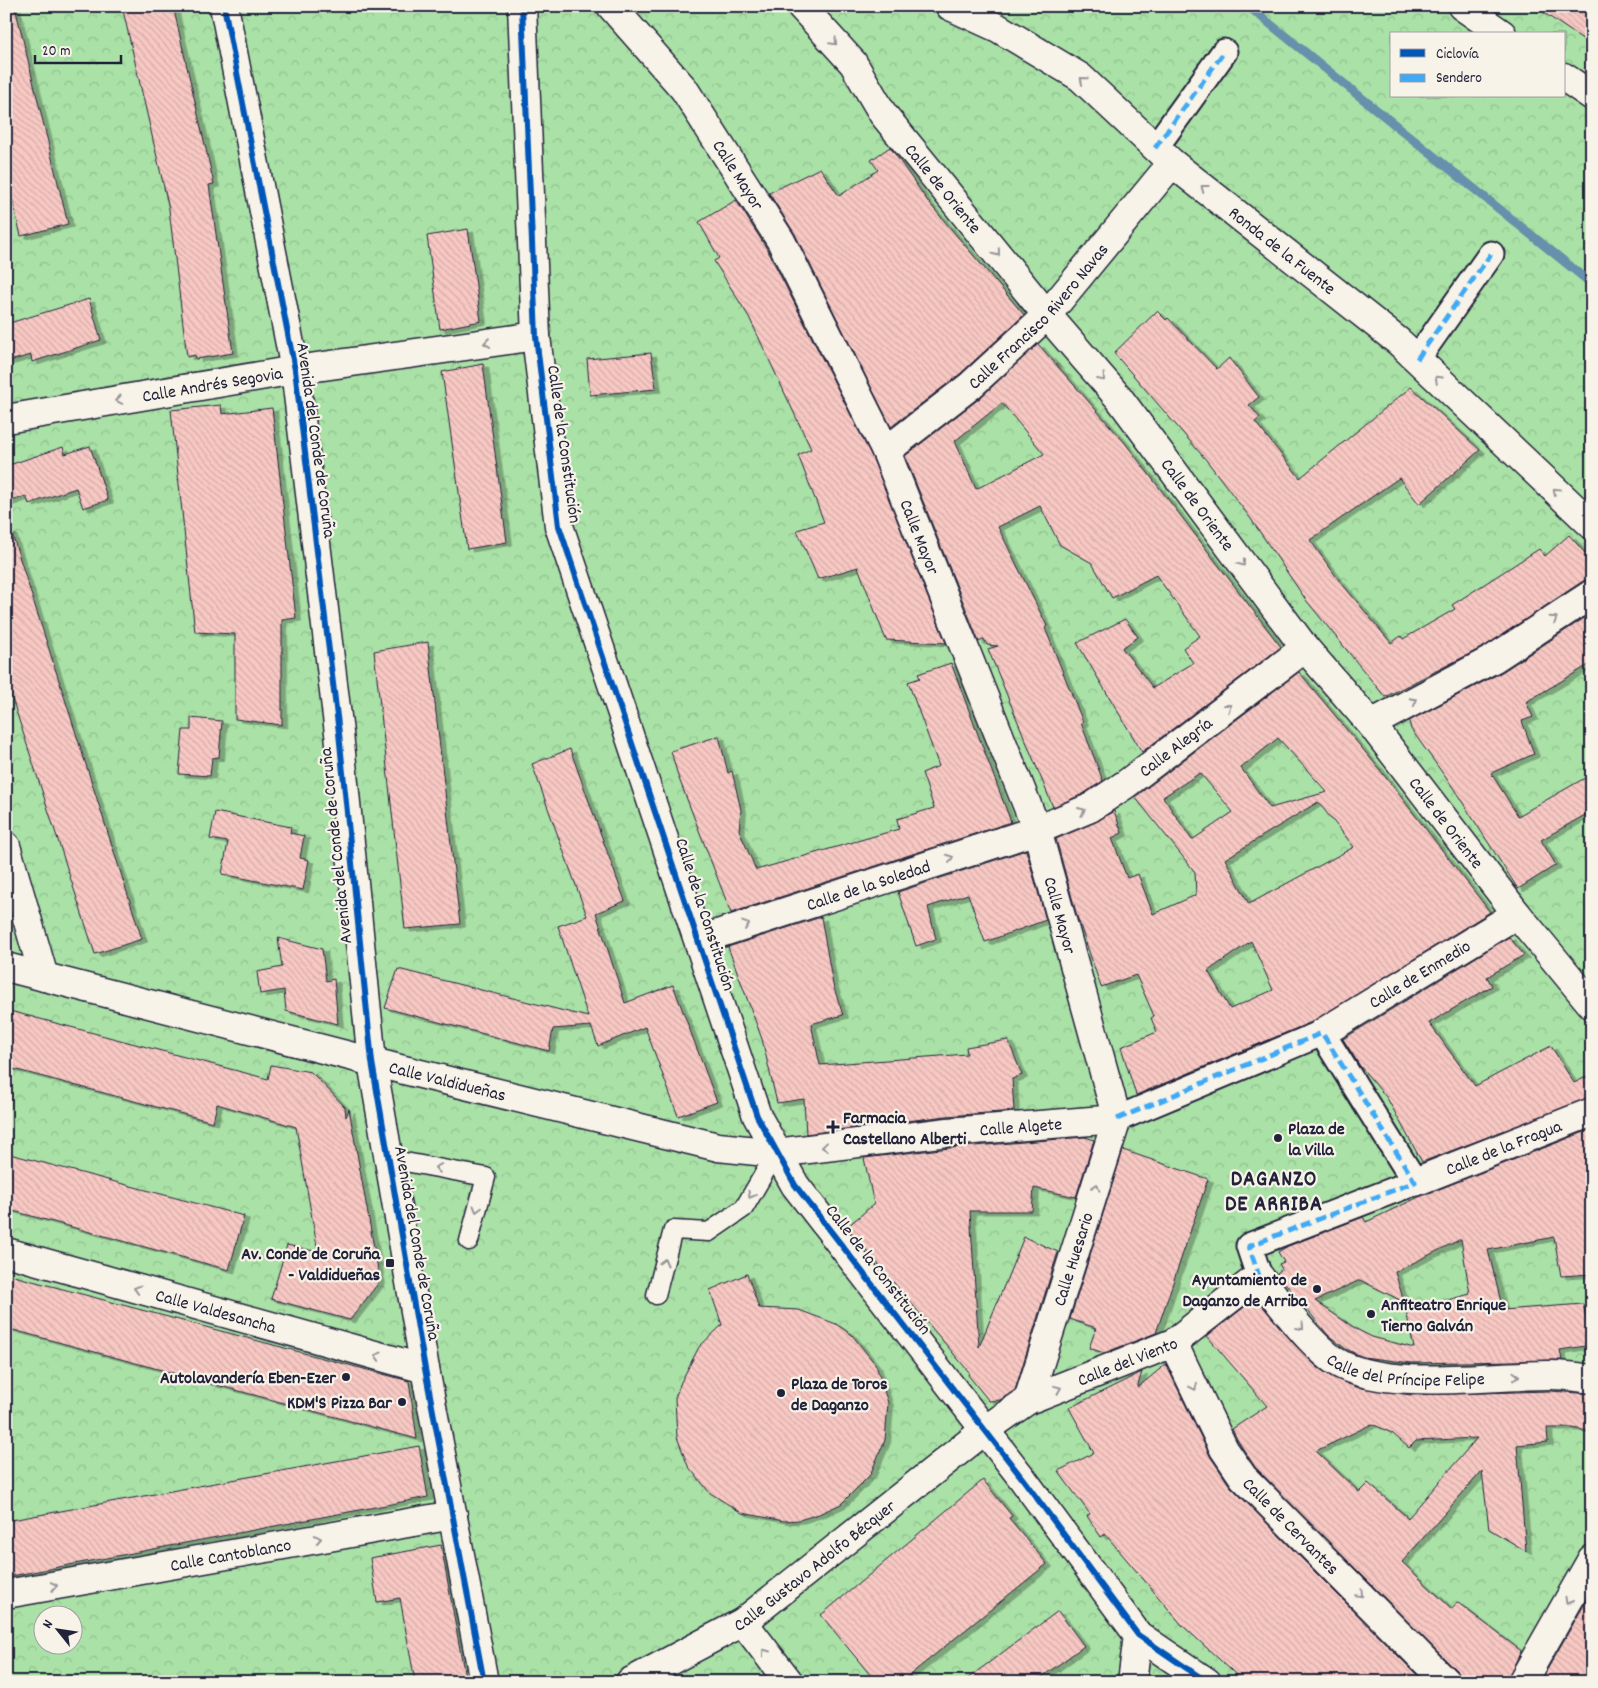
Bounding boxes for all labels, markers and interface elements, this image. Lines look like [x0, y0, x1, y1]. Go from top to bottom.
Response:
scale bar [35, 32, 121, 64]
legend [1390, 32, 1566, 98]
one-way arrow [828, 37, 837, 46]
text: 20 m [42, 41, 70, 63]
text: Ciclovía [1436, 44, 1479, 66]
text: Sendero [1436, 68, 1482, 90]
one-way arrow [1080, 78, 1089, 86]
street label: Calle Mayor [705, 136, 768, 216]
street label: Calle de Oriente [897, 139, 986, 240]
one-way arrow [1201, 186, 1210, 194]
street label: Ronda de la Fuente [1222, 202, 1340, 302]
street label: Calle Francisco Rivero Navas [964, 239, 1116, 397]
one-way arrow [992, 248, 1001, 257]
one-way arrow [483, 337, 492, 347]
street label: Avenida del Conde de Coruña [288, 341, 341, 540]
street label: Calle Andrés Segovia [140, 362, 285, 411]
street label: Calle de la Constitución [539, 364, 586, 525]
one-way arrow [1096, 372, 1104, 381]
one-way arrow [1435, 376, 1444, 385]
one-way arrow [115, 394, 123, 405]
street label: Calle de Oriente [1153, 454, 1239, 557]
one-way arrow [1553, 488, 1562, 497]
street label: Calle Mayor [892, 496, 944, 579]
one-way arrow [1236, 557, 1245, 567]
one-way arrow [1548, 616, 1558, 625]
one-way arrow [1409, 698, 1418, 708]
one-way arrow [1222, 704, 1232, 713]
street label: Calle Alegría [1135, 712, 1219, 785]
street label: Avenida del Conde de Coruña [315, 746, 360, 945]
street label: Calle de Oriente [1401, 773, 1488, 875]
one-way arrow [1077, 807, 1086, 818]
street label: Calle de la Constitución [667, 835, 740, 994]
one-way arrow [945, 854, 954, 864]
street label: Calle de la Soledad [804, 855, 934, 919]
street label: Calle Mayor [1036, 874, 1081, 958]
one-way arrow [741, 921, 749, 931]
street label: Calle de Enmedio [1365, 935, 1476, 1016]
street label: Calle Valdidueñas [386, 1057, 508, 1109]
place label: Farmacia Castellano Alberti [843, 1107, 967, 1153]
street label: Calle Algete [979, 1113, 1063, 1145]
street label: Calle de la Fragua [1443, 1115, 1566, 1184]
place label: Plaza de la Villa [1288, 1118, 1345, 1164]
marker: Farmacia Castellano Alberti [827, 1121, 839, 1133]
marker: Plaza de la Villa [1272, 1132, 1284, 1144]
one-way arrow [821, 1141, 829, 1152]
street label: Avenida del Conde de Coruña [386, 1144, 445, 1343]
one-way arrow [434, 1164, 442, 1174]
district label: DAGANZO DE ARRIBA [1225, 1165, 1323, 1221]
one-way arrow [1090, 1183, 1100, 1192]
one-way arrow [748, 1190, 758, 1199]
street label: Calle de la Constitución [818, 1200, 936, 1341]
one-way arrow [473, 1204, 483, 1213]
street label: Calle Huesario [1049, 1210, 1102, 1310]
place label: Av. Conde de Coruña - Valdidueñas [241, 1243, 381, 1289]
marker: Av. Conde de Coruña - Valdidueñas [384, 1257, 396, 1269]
one-way arrow [659, 1259, 669, 1267]
place label: Ayuntamiento de Daganzo de Arriba [1182, 1269, 1308, 1315]
marker: Ayuntamiento de Daganzo de Arriba [1311, 1283, 1323, 1295]
one-way arrow [133, 1284, 142, 1294]
street label: Calle Valdesancha [152, 1284, 279, 1342]
place label: Anfiteatro Enrique Tierno Galván [1381, 1294, 1506, 1340]
marker: Anfiteatro Enrique Tierno Galván [1365, 1308, 1377, 1320]
one-way arrow [1295, 1321, 1304, 1330]
street label: Calle del Viento [1074, 1332, 1182, 1394]
street label: Calle del Príncipe Felipe [1320, 1349, 1485, 1395]
one-way arrow [374, 1351, 382, 1361]
place label: Autolavandería Eben-Ezer [160, 1367, 336, 1392]
one-way arrow [1513, 1370, 1521, 1381]
marker: Autolavandería Eben-Ezer [340, 1371, 352, 1383]
place label: Plaza de Toros de Daganzo [791, 1373, 888, 1419]
one-way arrow [1188, 1382, 1199, 1391]
one-way arrow [1053, 1385, 1062, 1395]
marker: Plaza de Toros de Daganzo [775, 1387, 787, 1399]
place label: KDM'S Pizza Bar [287, 1392, 392, 1417]
marker: KDM'S Pizza Bar [396, 1396, 408, 1408]
street label: Calle de Cervantes [1235, 1473, 1344, 1582]
street label: Calle Gustavo Adolfo Bécquer [730, 1495, 902, 1639]
street label: Calle Cantoblanco [168, 1534, 293, 1580]
one-way arrow [313, 1534, 322, 1545]
one-way arrow [50, 1581, 59, 1591]
one-way arrow [1354, 1588, 1363, 1597]
one-way arrow [1564, 1596, 1574, 1605]
north arrow [32, 1606, 82, 1656]
text: N [38, 1616, 59, 1632]
one-way arrow [762, 1648, 771, 1658]

